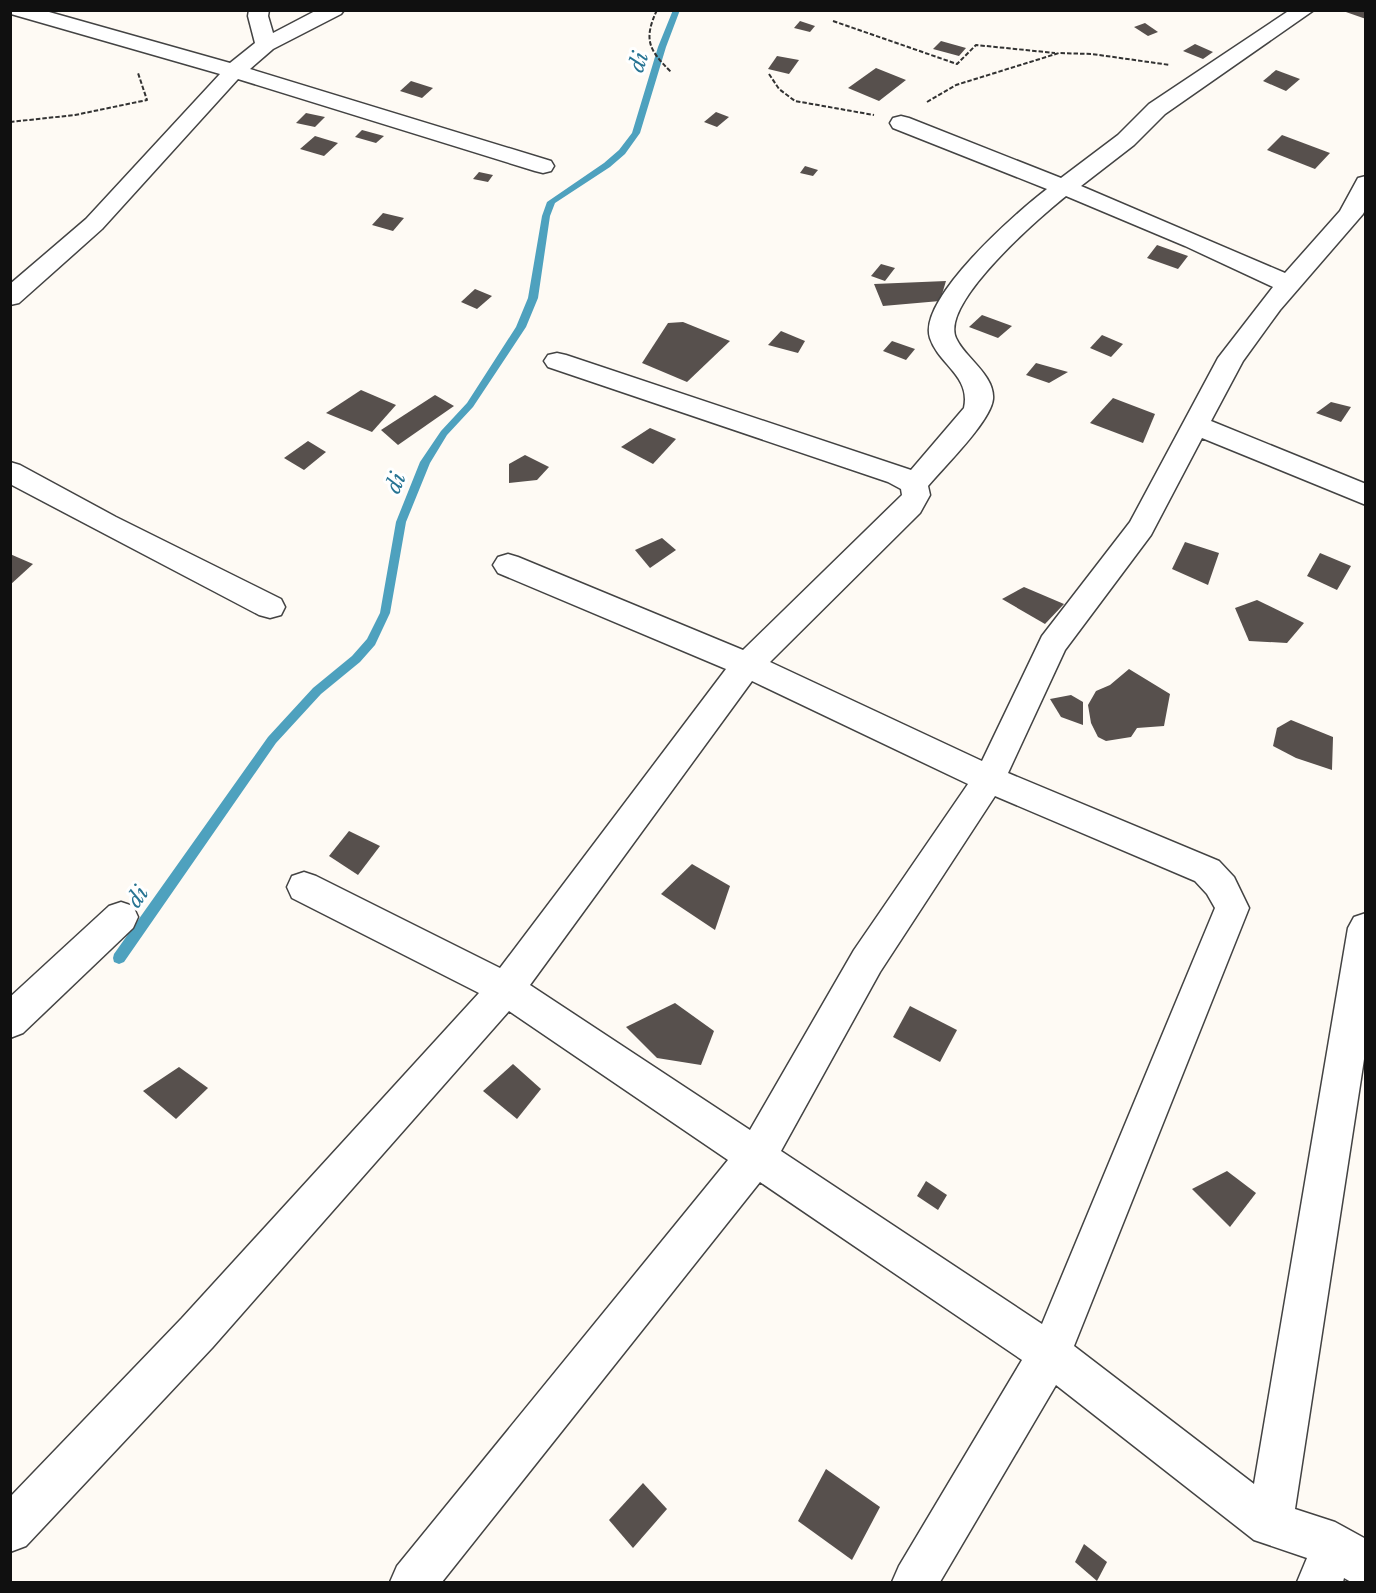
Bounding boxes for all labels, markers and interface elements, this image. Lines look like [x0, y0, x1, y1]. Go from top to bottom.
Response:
water label: di [624, 48, 655, 75]
water label: di [380, 468, 412, 497]
water label: di [122, 881, 155, 913]

